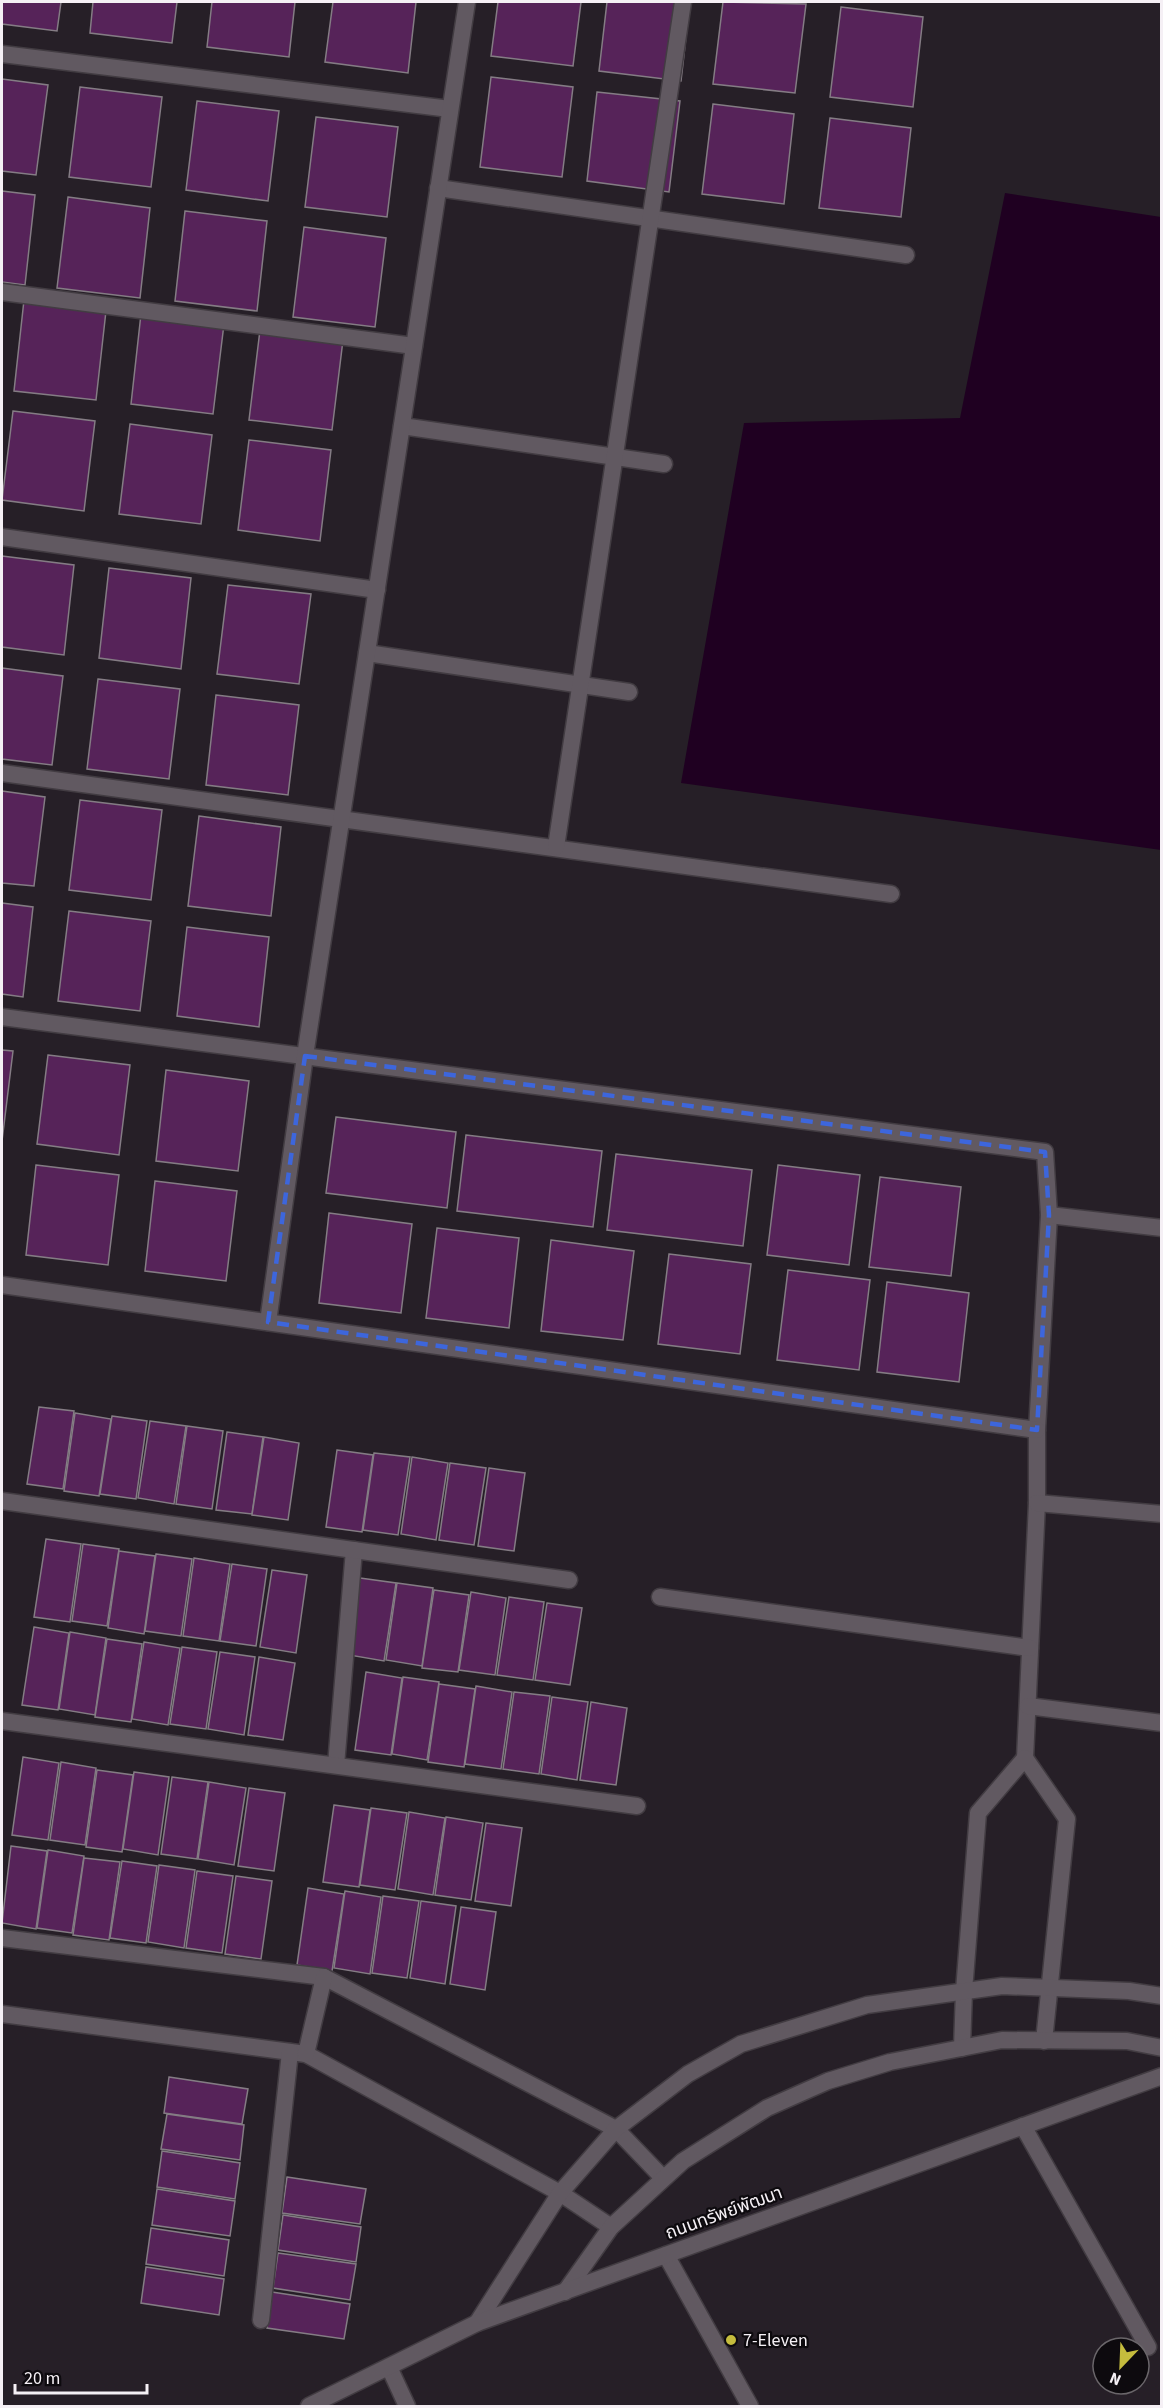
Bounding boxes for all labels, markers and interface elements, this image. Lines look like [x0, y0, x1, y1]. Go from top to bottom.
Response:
street label: ถนนทรัพย์พัฒนา [662, 2180, 786, 2246]
place label: 7-Eleven [743, 2328, 808, 2353]
marker: 7-Eleven [724, 2333, 738, 2347]
north arrow [1091, 2336, 1151, 2396]
scale bar [15, 2357, 147, 2395]
text: 20 m [24, 2366, 60, 2391]
text: N [1106, 2367, 1125, 2391]

